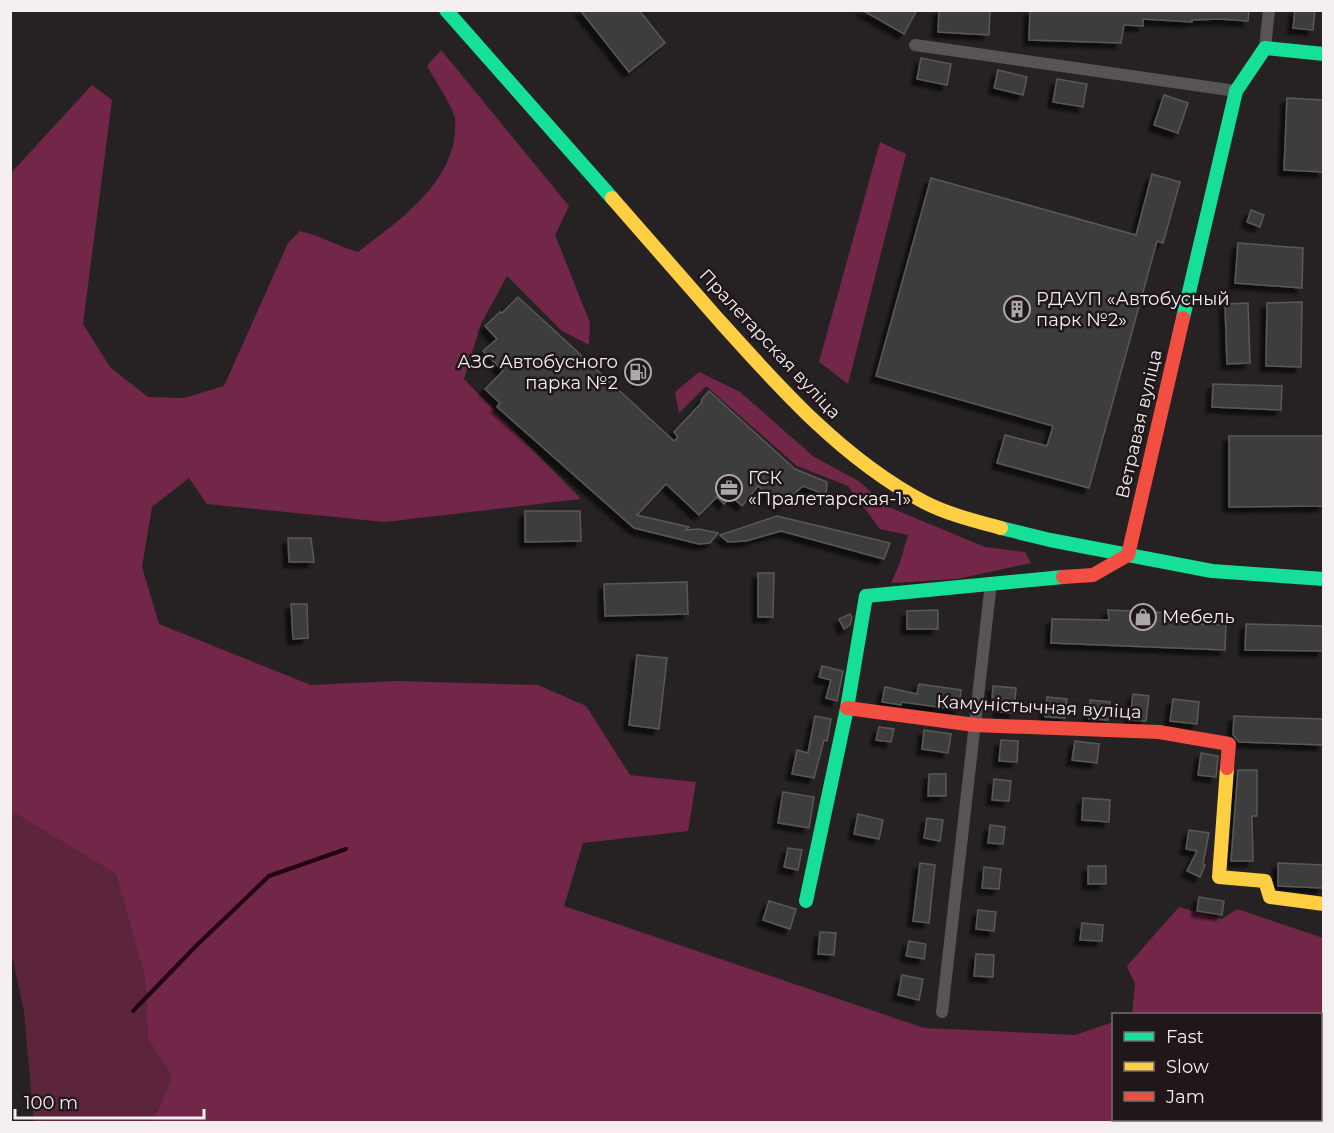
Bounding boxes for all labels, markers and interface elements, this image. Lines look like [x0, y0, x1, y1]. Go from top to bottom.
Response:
street label: Пралетарская вуліца [695, 264, 845, 424]
place label: РДАУП «Автобусный парк №2» [1036, 288, 1230, 331]
building icon: РДАУП «Автобусный парк №2» [1002, 294, 1032, 324]
street label: Ветравая вуліца [1111, 347, 1167, 501]
place label: АЗС Автобусного парка №2 [457, 351, 618, 394]
fuel station icon: АЗС Автобусного парка №2 [623, 357, 653, 387]
place label: ГСК «Пралетарская-1» [748, 467, 911, 510]
office icon: ГСК «Пралетарская-1» [714, 473, 744, 503]
shop icon: Мебель [1128, 602, 1158, 632]
place label: Мебель [1162, 606, 1235, 628]
street label: Камуністычная вуліца [936, 691, 1142, 723]
legend [1112, 1013, 1322, 1121]
text: Fast [1166, 1026, 1204, 1048]
text: Slow [1166, 1056, 1209, 1078]
scale bar [15, 1082, 204, 1120]
text: Jam [1165, 1086, 1205, 1108]
text: 100 m [24, 1092, 78, 1114]

